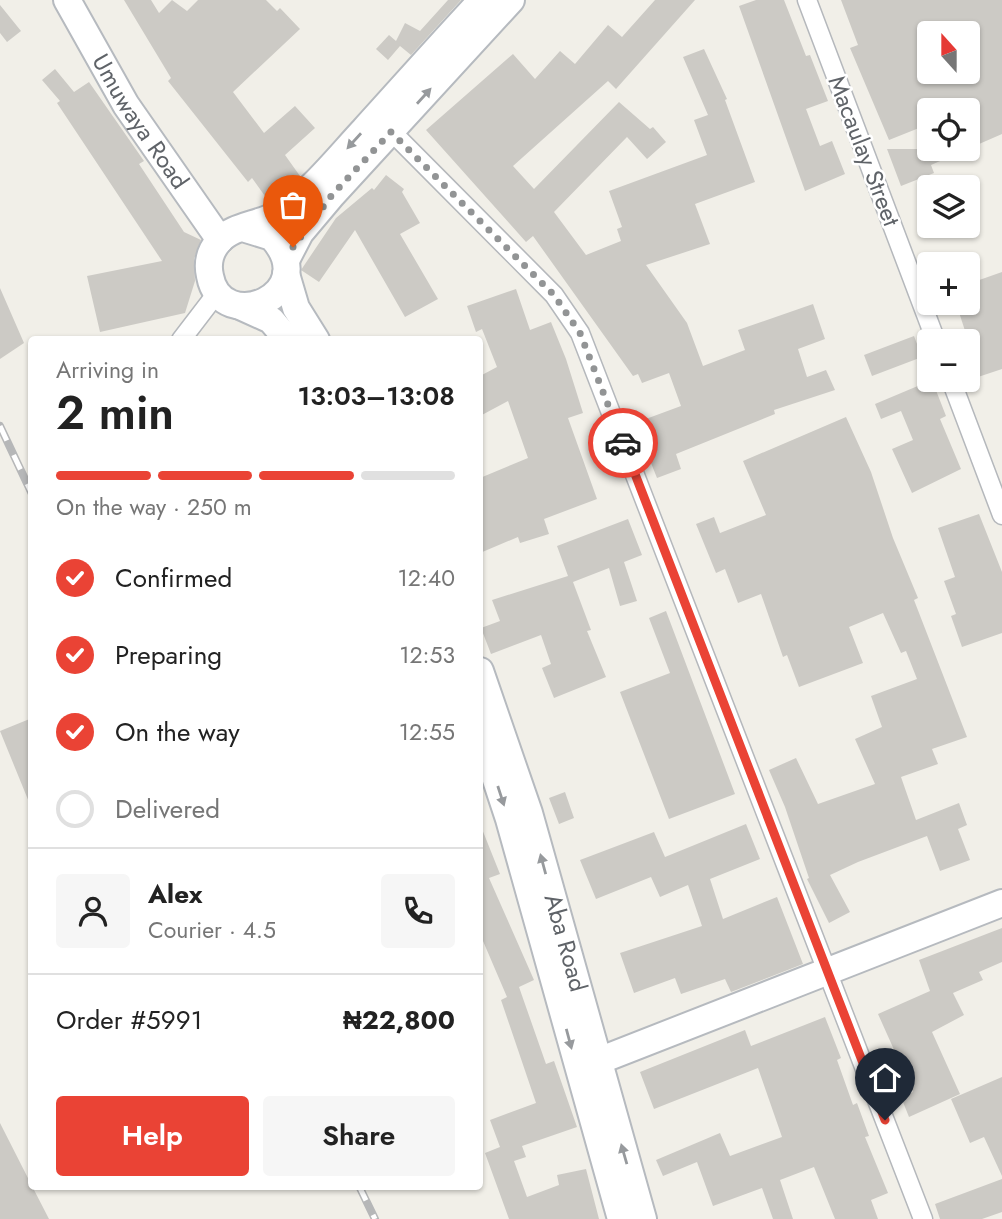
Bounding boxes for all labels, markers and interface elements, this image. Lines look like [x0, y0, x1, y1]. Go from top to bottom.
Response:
north arrow [917, 21, 980, 84]
map controls [917, 21, 980, 392]
street label: Umuwaya Road [84, 47, 197, 196]
street label: Macaulay Street [820, 71, 909, 231]
one-way arrow [416, 87, 432, 105]
button: locate [917, 98, 980, 161]
one-way arrow [346, 132, 362, 149]
pin [263, 175, 323, 247]
button: layers [917, 175, 980, 238]
icon: bag [274, 186, 312, 224]
button: + [917, 252, 980, 315]
button: − [917, 329, 980, 392]
text: Arriving in [56, 353, 159, 387]
text: 13:03–13:08 [297, 377, 455, 415]
text: 2 min [56, 380, 174, 446]
courier [588, 408, 658, 478]
icon: car [604, 424, 642, 462]
text: On the way · 250 m [56, 490, 252, 524]
icon: check [56, 559, 94, 597]
text: Confirmed [115, 559, 232, 597]
text: 12:40 [397, 561, 455, 595]
icon: check [56, 636, 94, 674]
text: Preparing [115, 636, 222, 674]
text: 12:53 [399, 638, 455, 672]
icon: check [56, 713, 94, 751]
text: On the way [115, 713, 240, 751]
text: 12:55 [399, 715, 455, 749]
one-way arrow [496, 786, 507, 807]
text: Delivered [115, 790, 220, 828]
one-way arrow [537, 853, 547, 874]
button: person [56, 874, 130, 948]
button: phone [381, 874, 455, 948]
text: Alex [148, 875, 202, 913]
street label: Aba Road [536, 890, 596, 996]
text: Courier · 4.5 [148, 913, 276, 947]
text: Order #5991 [56, 1001, 202, 1039]
text: ₦22,800 [343, 1001, 455, 1039]
one-way arrow [564, 1028, 575, 1050]
pin [855, 1048, 915, 1120]
icon: home [866, 1059, 904, 1097]
button: Help [56, 1096, 249, 1176]
button: Share [263, 1096, 455, 1176]
one-way arrow [618, 1143, 628, 1164]

